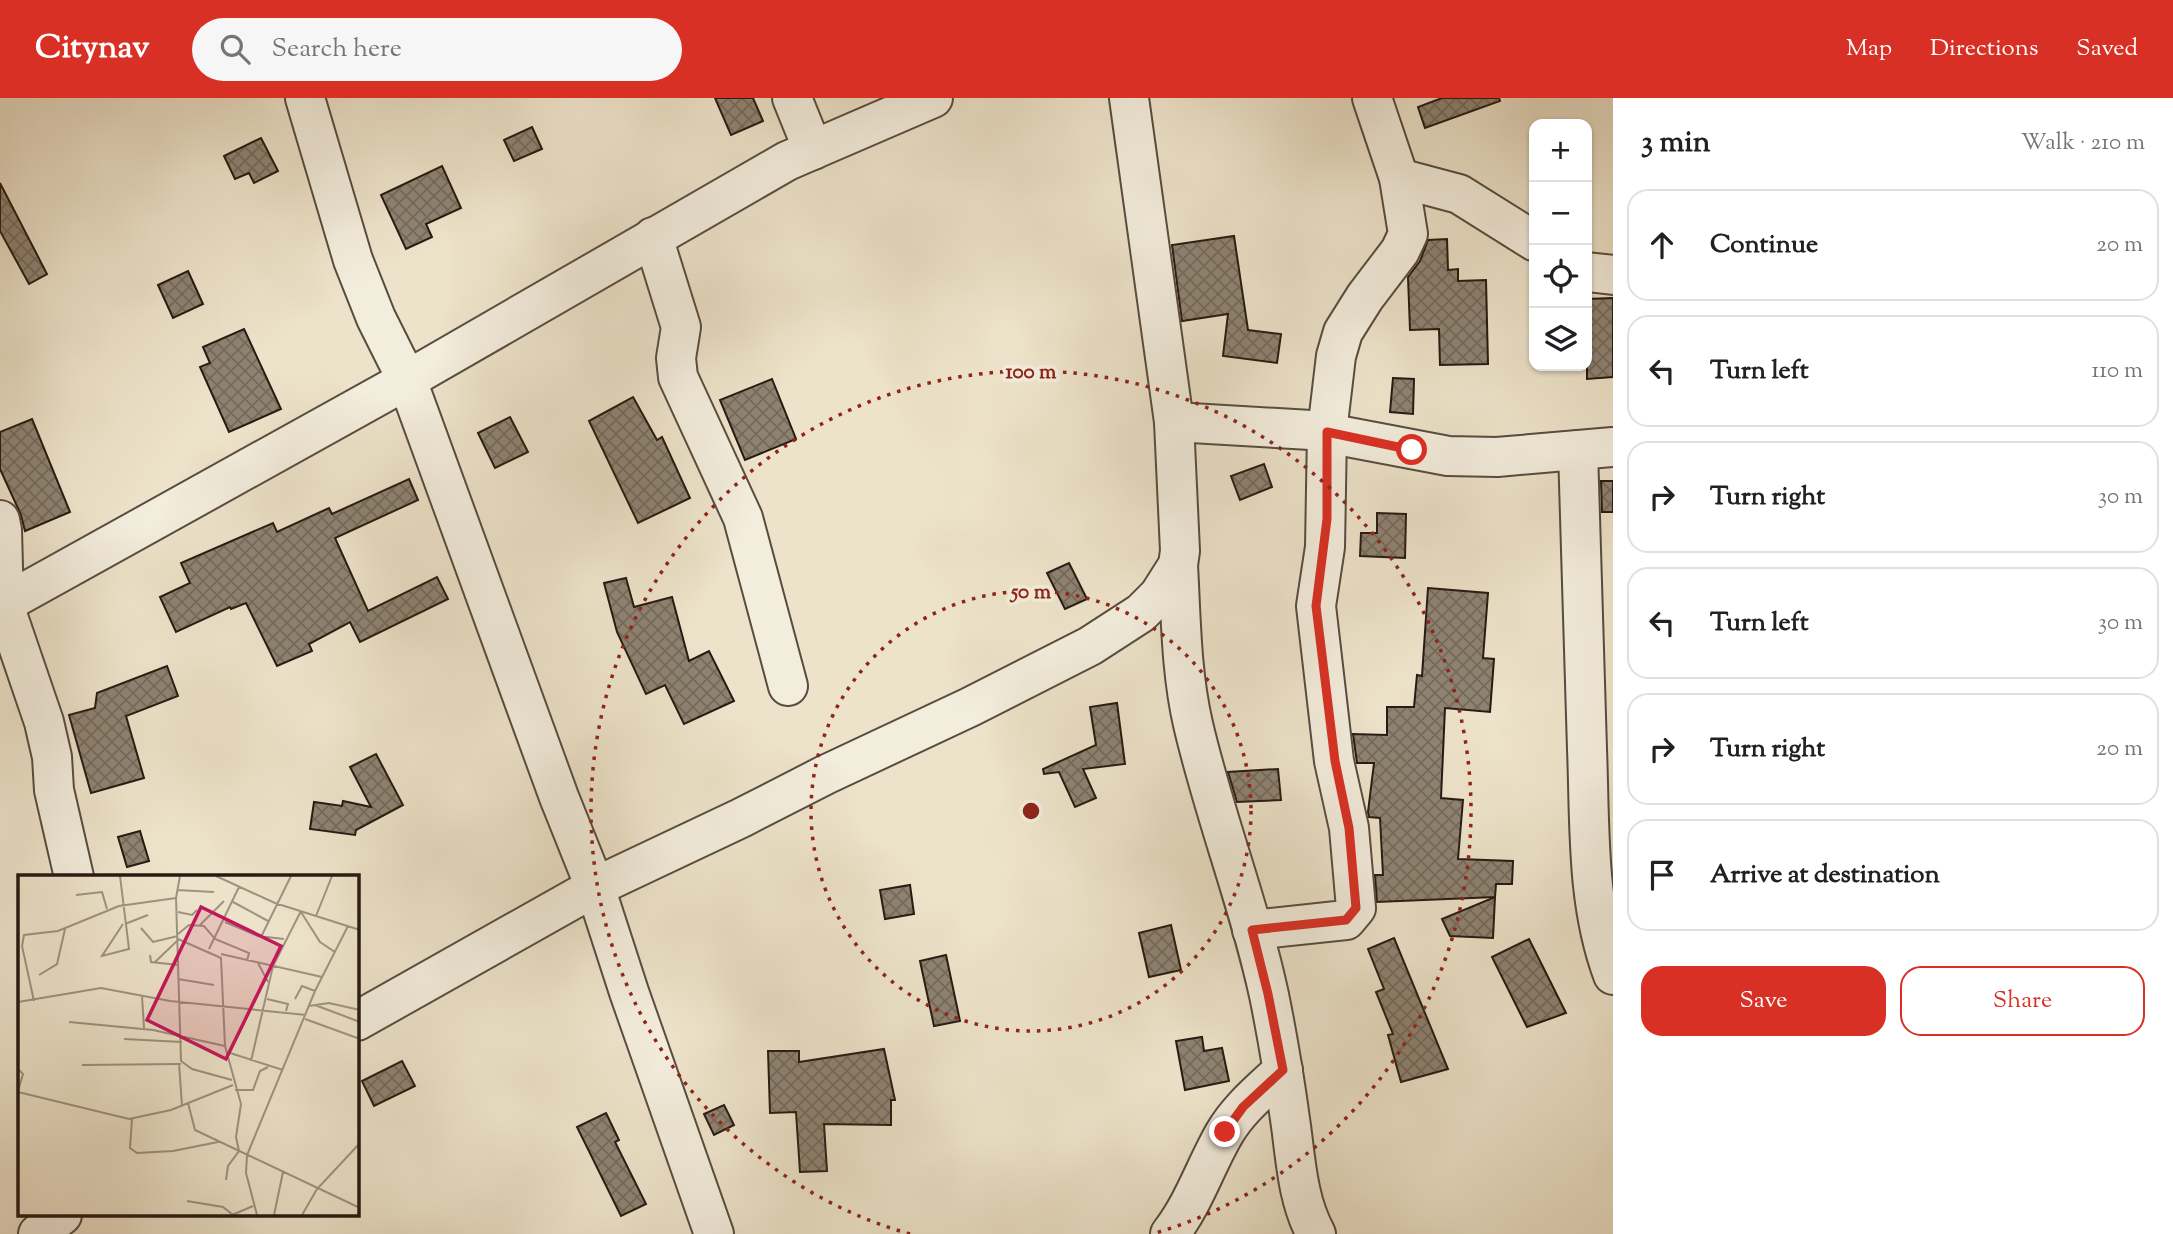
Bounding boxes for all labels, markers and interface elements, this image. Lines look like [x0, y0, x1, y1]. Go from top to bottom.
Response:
search box [192, 18, 682, 81]
text: Citynav [35, 25, 150, 73]
icon: search [216, 30, 254, 68]
text: Search here [272, 31, 402, 68]
text: Map [1846, 32, 1892, 66]
text: Directions [1930, 32, 2038, 66]
text: Saved [2076, 32, 2138, 66]
map controls [1529, 119, 1592, 371]
button: + [1529, 119, 1592, 182]
text: 3 min [1641, 122, 1711, 165]
text: Walk · 210 m [2021, 127, 2145, 160]
button: − [1529, 182, 1592, 245]
icon: ahead [1643, 226, 1681, 264]
text: Continue [1710, 227, 1818, 264]
text: 20 m [2096, 229, 2143, 262]
button: locate [1529, 245, 1592, 308]
button: layers [1529, 308, 1592, 371]
icon: left [1643, 352, 1681, 390]
text: Turn left [1710, 353, 1809, 390]
text: 110 m [2092, 355, 2143, 388]
text: 100 m [1006, 358, 1057, 388]
route start [1396, 434, 1427, 465]
icon: right [1643, 478, 1681, 516]
text: Turn right [1710, 479, 1825, 516]
text: 30 m [2098, 481, 2143, 514]
text: 50 m [1009, 578, 1052, 608]
icon: left [1643, 604, 1681, 642]
text: Turn left [1710, 605, 1809, 642]
text: 30 m [2098, 607, 2143, 640]
icon: right [1643, 730, 1681, 768]
text: Turn right [1710, 731, 1825, 768]
text: 20 m [2096, 733, 2143, 766]
centre of rings [1019, 799, 1043, 823]
icon: arrive [1643, 856, 1681, 894]
text: Arrive at destination [1710, 857, 1940, 894]
inset map [18, 875, 359, 1216]
button: Save [1641, 966, 1886, 1036]
button: Share [1900, 966, 2145, 1036]
route end [1209, 1116, 1240, 1147]

